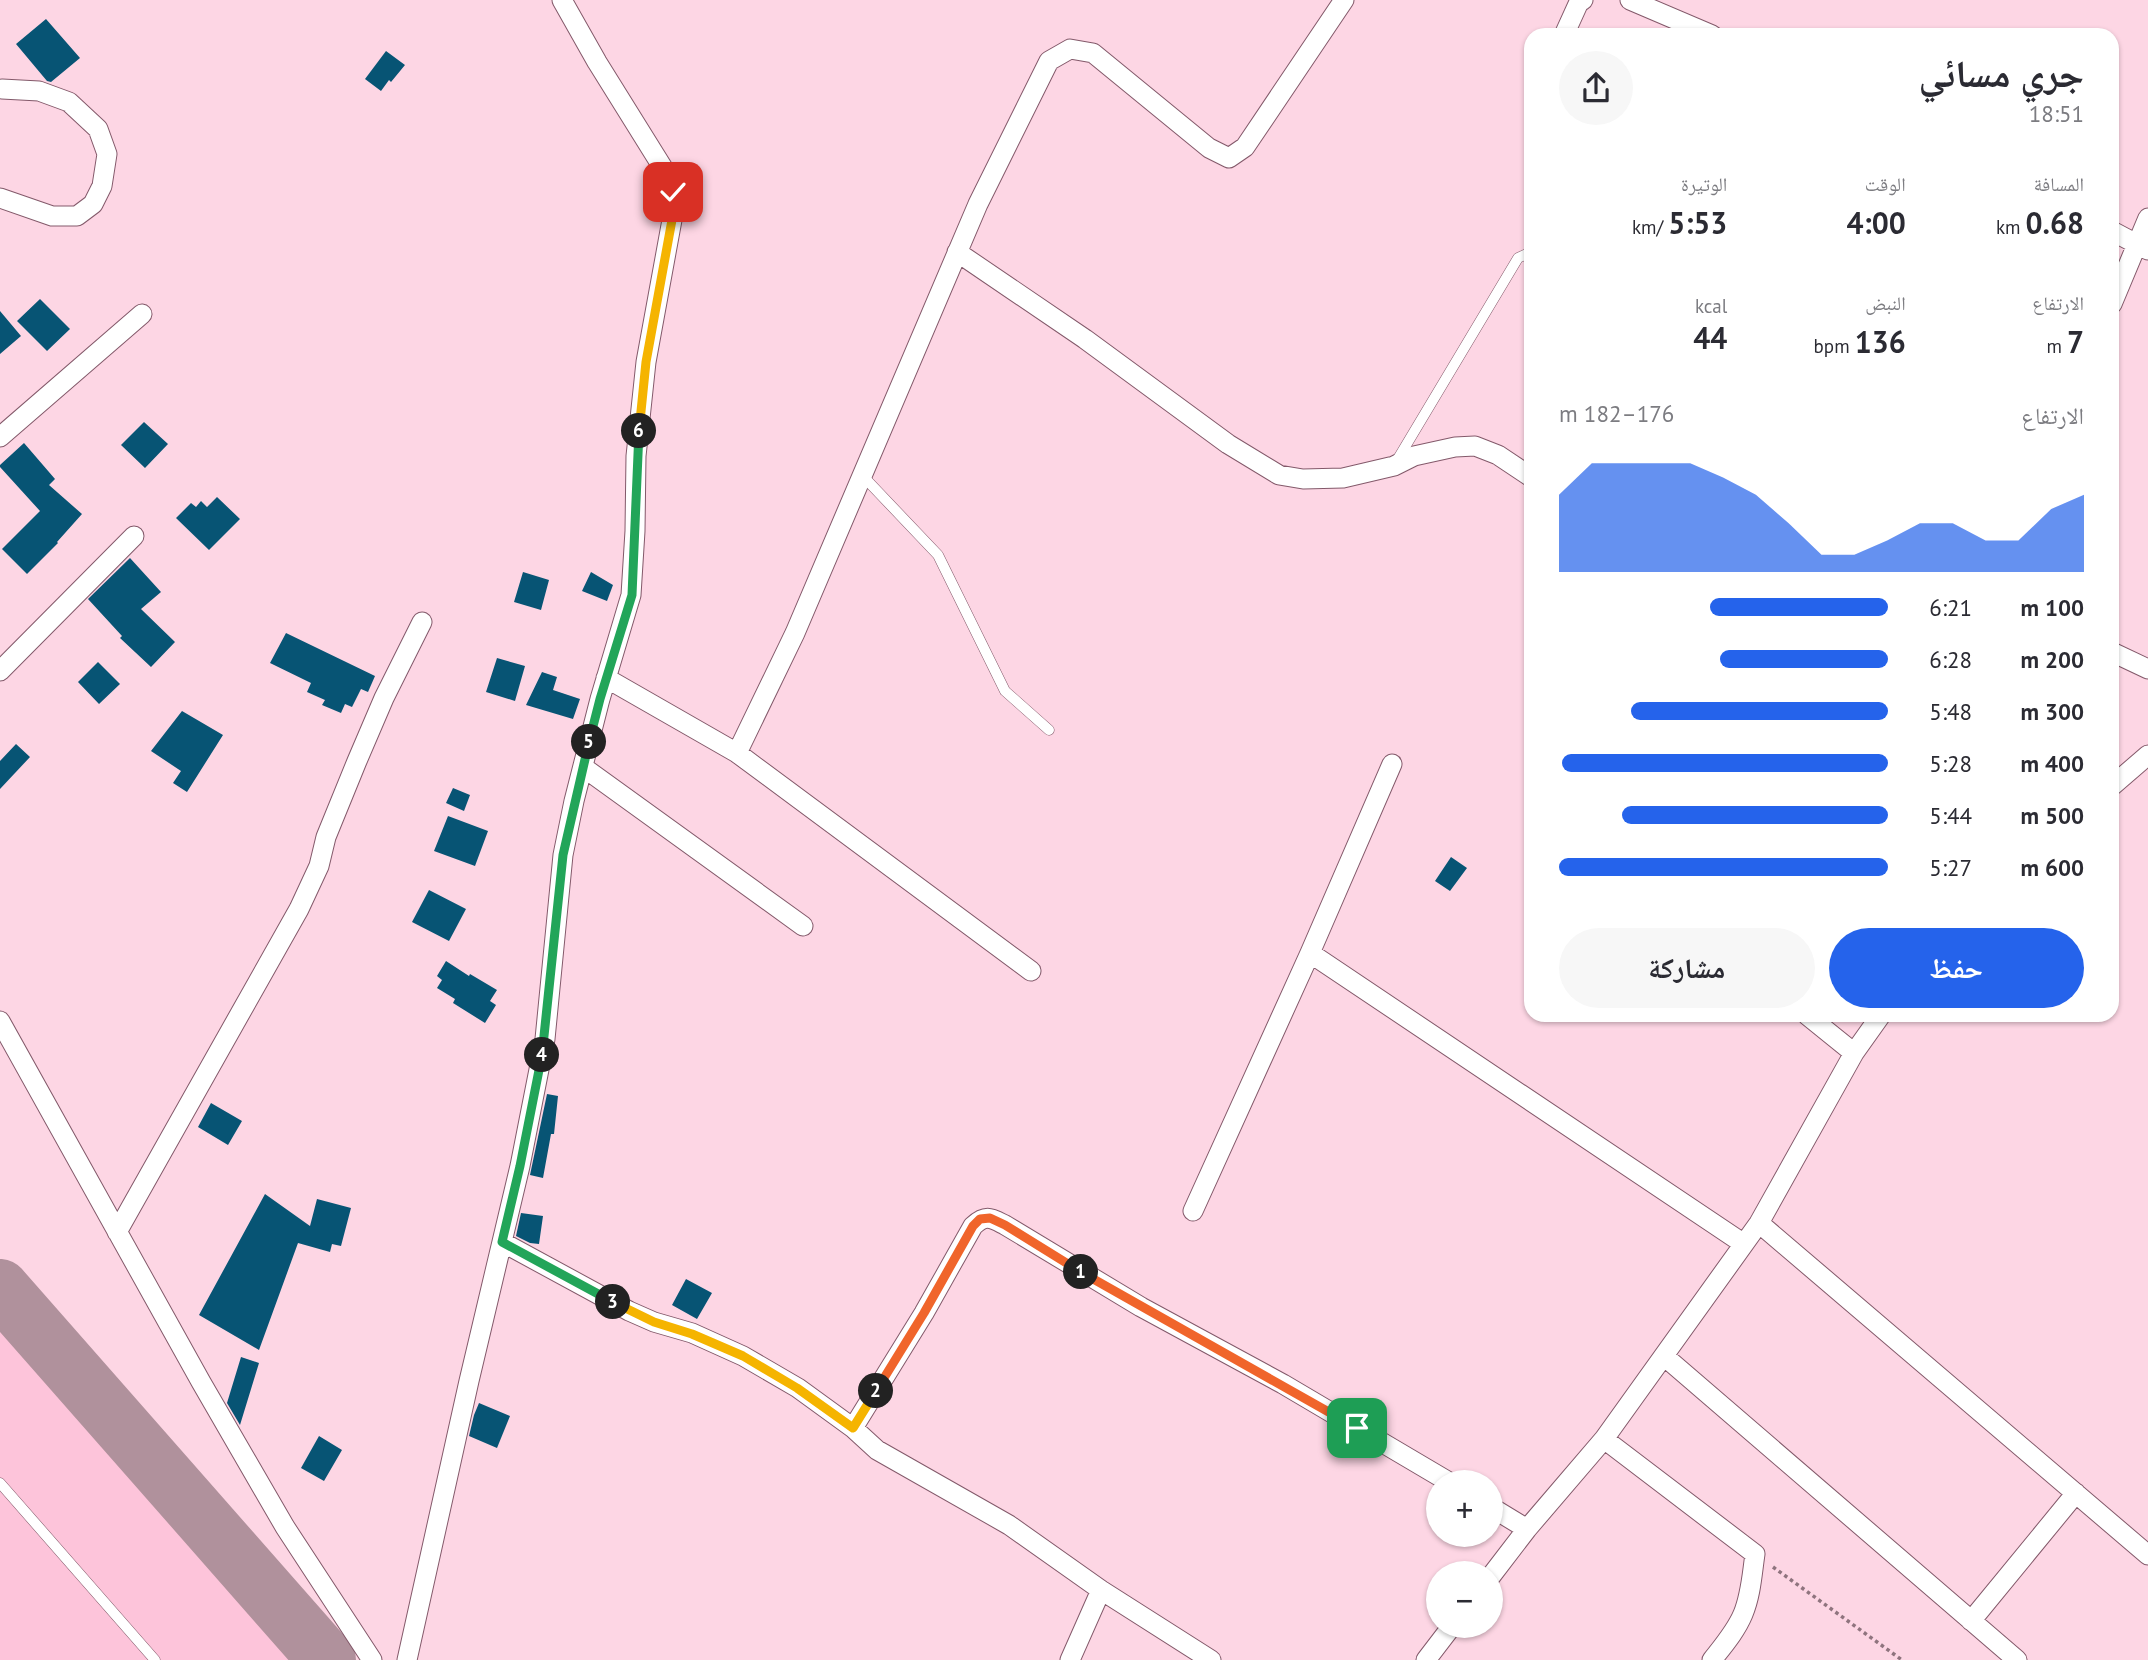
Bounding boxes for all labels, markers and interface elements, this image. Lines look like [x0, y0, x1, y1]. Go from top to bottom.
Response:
text: جري مسائي [1918, 48, 2084, 97]
button: share [1559, 51, 1633, 125]
text: 18:51 [2029, 99, 2084, 128]
pin [643, 162, 703, 222]
text: الوتيرة [1681, 172, 1727, 196]
text: الوقت [1865, 172, 1906, 196]
text: المسافة [2034, 172, 2084, 196]
icon: check [654, 173, 692, 211]
text: 5:53 [1668, 203, 1727, 242]
text: 4:00 [1847, 203, 1906, 242]
text: 0.68 [2026, 203, 2084, 242]
text: /km [1632, 215, 1668, 239]
text: km [1996, 215, 2026, 239]
text: النبض [1865, 291, 1906, 315]
text: الارتفاع [2032, 291, 2084, 315]
text: kcal [1695, 294, 1727, 318]
text: 44 [1693, 318, 1727, 357]
text: 136 [1855, 322, 1906, 361]
text: 7 [2067, 322, 2084, 361]
text: bpm [1814, 334, 1855, 358]
text: m [2046, 334, 2067, 358]
text: 176–182 m [1559, 399, 1674, 428]
text: الارتفاع [2021, 401, 2084, 430]
pin: 6 [622, 414, 656, 448]
text: 6 [633, 418, 644, 442]
text: 6:21 [1929, 593, 1972, 622]
text: 100 m [2021, 593, 2084, 622]
text: 6:28 [1929, 645, 1972, 674]
text: 200 m [2021, 645, 2084, 674]
text: 5:48 [1929, 697, 1972, 726]
text: 300 m [2021, 697, 2084, 726]
pin: 5 [572, 724, 606, 760]
text: 5 [583, 729, 594, 753]
text: 5:28 [1929, 749, 1972, 778]
text: 400 m [2021, 749, 2084, 778]
text: 5:44 [1929, 801, 1972, 830]
text: 500 m [2021, 801, 2084, 830]
text: 5:27 [1929, 853, 1972, 882]
text: 600 m [2021, 853, 2084, 882]
button: مشاركة [1559, 928, 1815, 1008]
button: حفظ [1829, 928, 2084, 1008]
pin: 4 [524, 1038, 560, 1072]
text: 4 [536, 1042, 547, 1066]
pin: 1 [1064, 1254, 1098, 1290]
text: 1 [1075, 1259, 1086, 1283]
pin: 3 [596, 1284, 630, 1320]
text: 3 [607, 1289, 618, 1313]
pin: 2 [858, 1374, 894, 1408]
text: 2 [870, 1378, 881, 1402]
pin [1327, 1398, 1387, 1458]
icon: arrive [1338, 1409, 1376, 1447]
map controls [1426, 1470, 1503, 1638]
button: + [1426, 1470, 1503, 1547]
button: − [1426, 1561, 1503, 1638]

